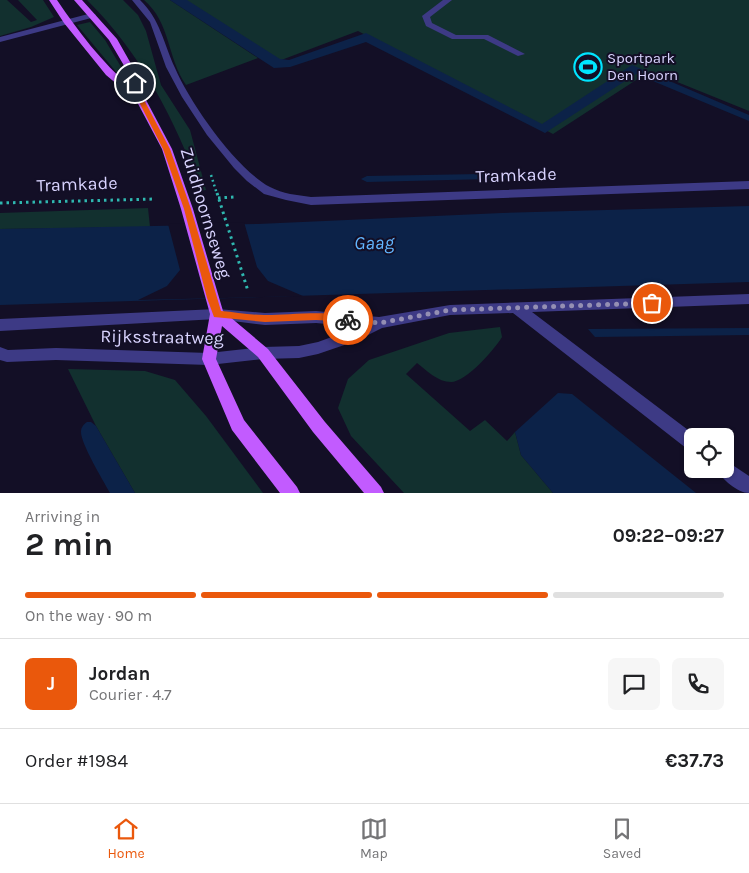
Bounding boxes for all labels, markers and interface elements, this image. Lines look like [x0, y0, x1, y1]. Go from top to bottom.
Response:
place label: Sportpark Den Hoorn [607, 49, 678, 84]
sports icon: Sportpark Den Hoorn [573, 52, 603, 82]
pin [114, 62, 156, 104]
icon: home [121, 69, 149, 97]
street label: Zuidhoornseweg [176, 144, 236, 282]
street label: Tramkade [475, 163, 557, 187]
street label: Tramkade [36, 172, 118, 196]
water label: Gaag [354, 232, 395, 254]
pin [631, 282, 673, 324]
icon: bag [638, 289, 666, 317]
courier [323, 295, 373, 345]
icon: bike [334, 306, 362, 334]
street label: Rijksstraatweg [100, 325, 224, 349]
map controls [684, 428, 734, 478]
button: locate [684, 428, 734, 478]
text: Arriving in [25, 507, 100, 526]
text: 09:22–09:27 [613, 525, 724, 547]
text: 2 min [25, 526, 113, 563]
text: On the way · 90 m [25, 606, 152, 625]
button: chat [608, 658, 660, 710]
button: phone [672, 658, 724, 710]
text: Jordan [89, 663, 150, 685]
text: J [47, 673, 55, 695]
text: Courier · 4.7 [89, 685, 172, 704]
text: Order #1984 [25, 750, 128, 772]
text: €37.73 [665, 750, 724, 772]
tab: Home [108, 815, 145, 862]
tab: Map [360, 815, 388, 862]
tab: Saved [603, 815, 642, 862]

